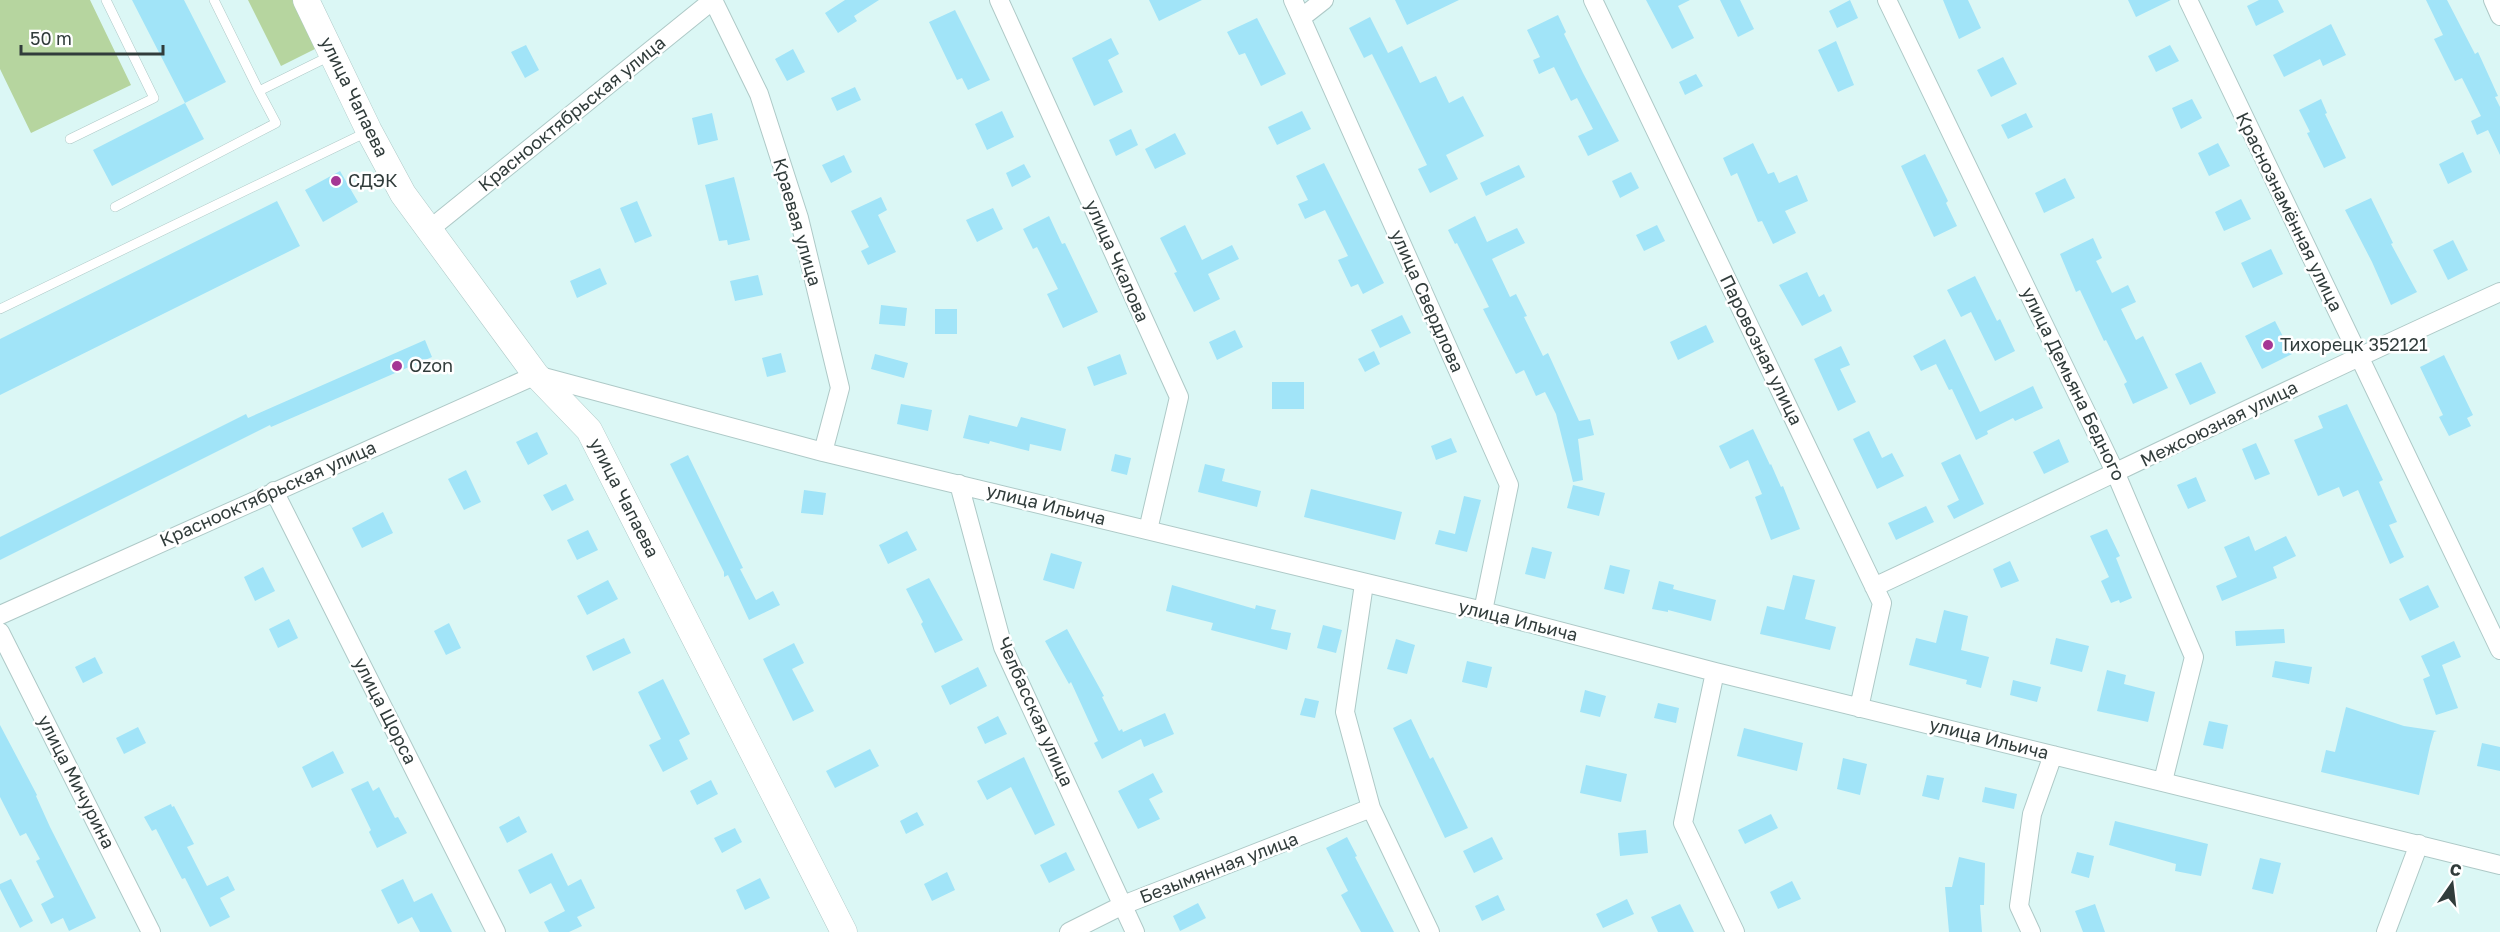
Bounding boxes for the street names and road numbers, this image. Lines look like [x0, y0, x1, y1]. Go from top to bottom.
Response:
street label: Краснооктябрьская улица [473, 31, 669, 196]
street label: улица Чапаева [316, 33, 394, 160]
street label: Краснознамённая улица [2232, 108, 2348, 315]
street label: Краевая улица [769, 155, 827, 288]
street label: улица Чкалова [1081, 196, 1155, 325]
street label: улица Свердлова [1387, 226, 1469, 375]
street label: Паровозная улица [1716, 271, 1808, 428]
street label: улица Демьяна Бедного [2017, 283, 2130, 484]
street label: Межсоюзная улица [2136, 375, 2301, 471]
street label: улица Чапаева [585, 434, 664, 561]
street label: Краснооктябрьская улица [156, 435, 379, 551]
street label: улица Ильича [984, 479, 1108, 529]
street label: улица Ильича [1456, 595, 1580, 645]
street label: Челбасская улица [993, 633, 1079, 790]
street label: улица Щорса [350, 654, 422, 768]
street label: улица Мичурина [34, 711, 120, 852]
street label: улица Ильича [1927, 713, 2051, 763]
street label: Безымянная улица [1136, 827, 1301, 907]

